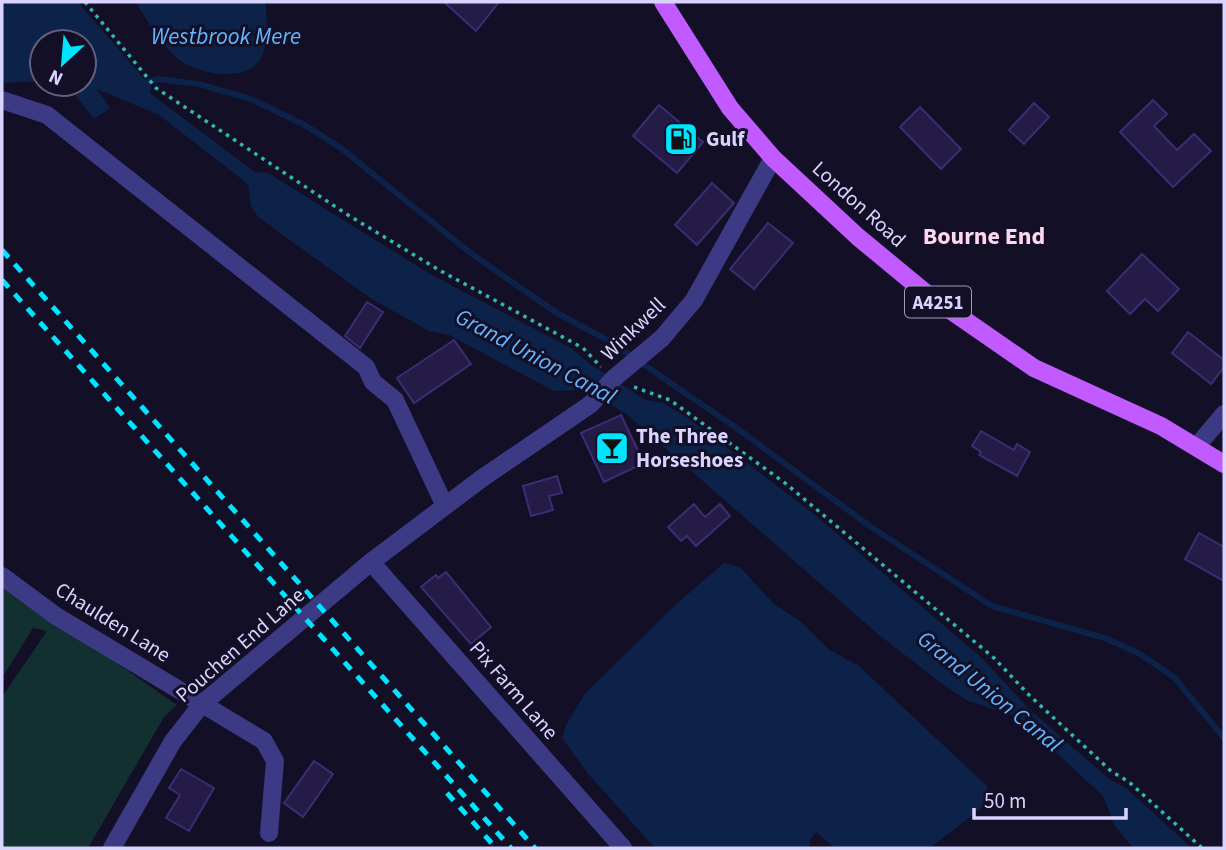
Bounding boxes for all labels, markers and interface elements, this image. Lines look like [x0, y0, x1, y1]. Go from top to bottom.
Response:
water label: Westbrook Mere [151, 20, 301, 53]
north arrow [28, 28, 98, 98]
text: N [45, 62, 68, 92]
fuel station icon: Gulf [662, 120, 700, 158]
place label: Gulf [706, 124, 745, 154]
street label: London Road [806, 154, 912, 254]
district label: Bourne End [923, 219, 1045, 254]
road number: A4251 [905, 286, 971, 318]
street label: Winkwell [594, 291, 672, 367]
water label: Grand Union Canal [450, 300, 622, 413]
place label: The Three Horseshoes [636, 421, 743, 475]
bar icon: The Three Horseshoes [593, 429, 631, 467]
street label: Chaulden Lane [49, 575, 177, 669]
street label: Pouchen End Lane [169, 580, 311, 710]
water label: Grand Union Canal [910, 623, 1069, 760]
street label: Pix Farm Lane [463, 634, 565, 746]
scale bar [974, 776, 1126, 820]
text: 50 m [984, 786, 1026, 816]

